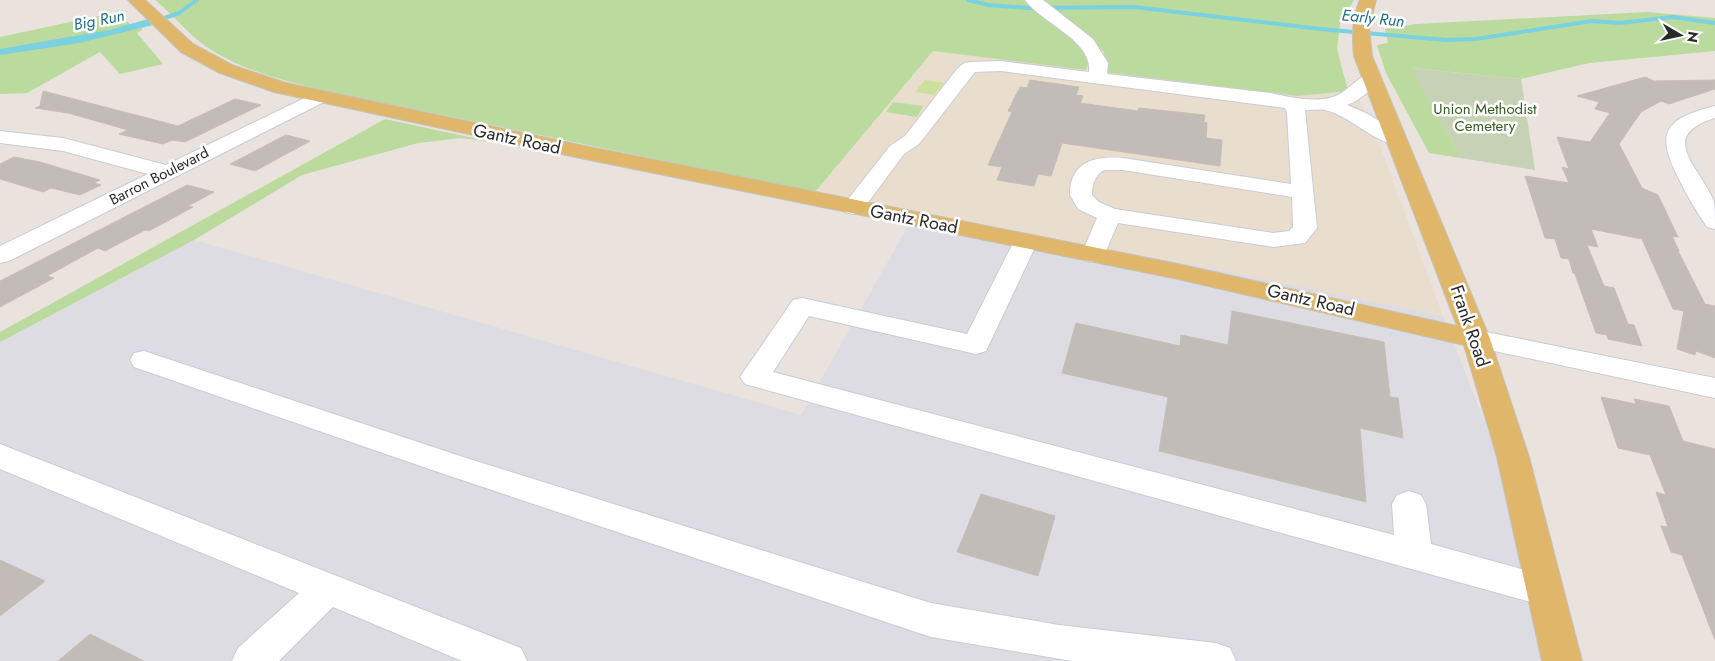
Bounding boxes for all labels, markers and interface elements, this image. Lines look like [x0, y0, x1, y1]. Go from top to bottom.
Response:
water label: Early Run [1341, 3, 1405, 33]
water label: Big Run [72, 4, 126, 36]
north arrow [1655, 10, 1705, 60]
text: N [1682, 30, 1704, 44]
park label: Union Methodist Cemetery [1433, 98, 1537, 137]
street label: Gantz Road [471, 117, 563, 161]
street label: Barron Boulevard [105, 141, 213, 211]
street label: Gantz Road [868, 198, 960, 240]
street label: Gantz Road [1265, 277, 1357, 323]
street label: Frank Road [1444, 282, 1496, 370]

